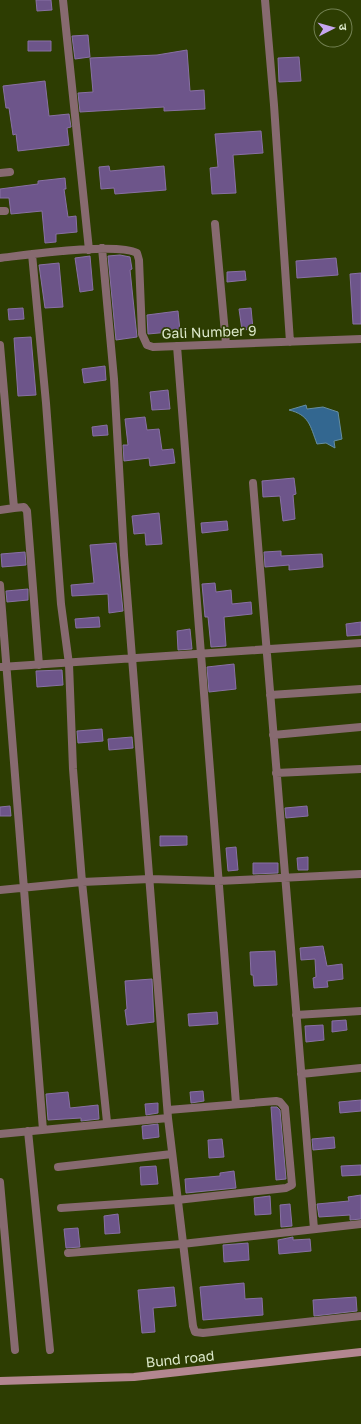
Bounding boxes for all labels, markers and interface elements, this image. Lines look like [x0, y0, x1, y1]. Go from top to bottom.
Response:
north arrow [313, 8, 353, 48]
text: उ [337, 23, 350, 31]
street label: Gali Number 9 [161, 321, 257, 342]
street label: Bund road [145, 1346, 215, 1371]

